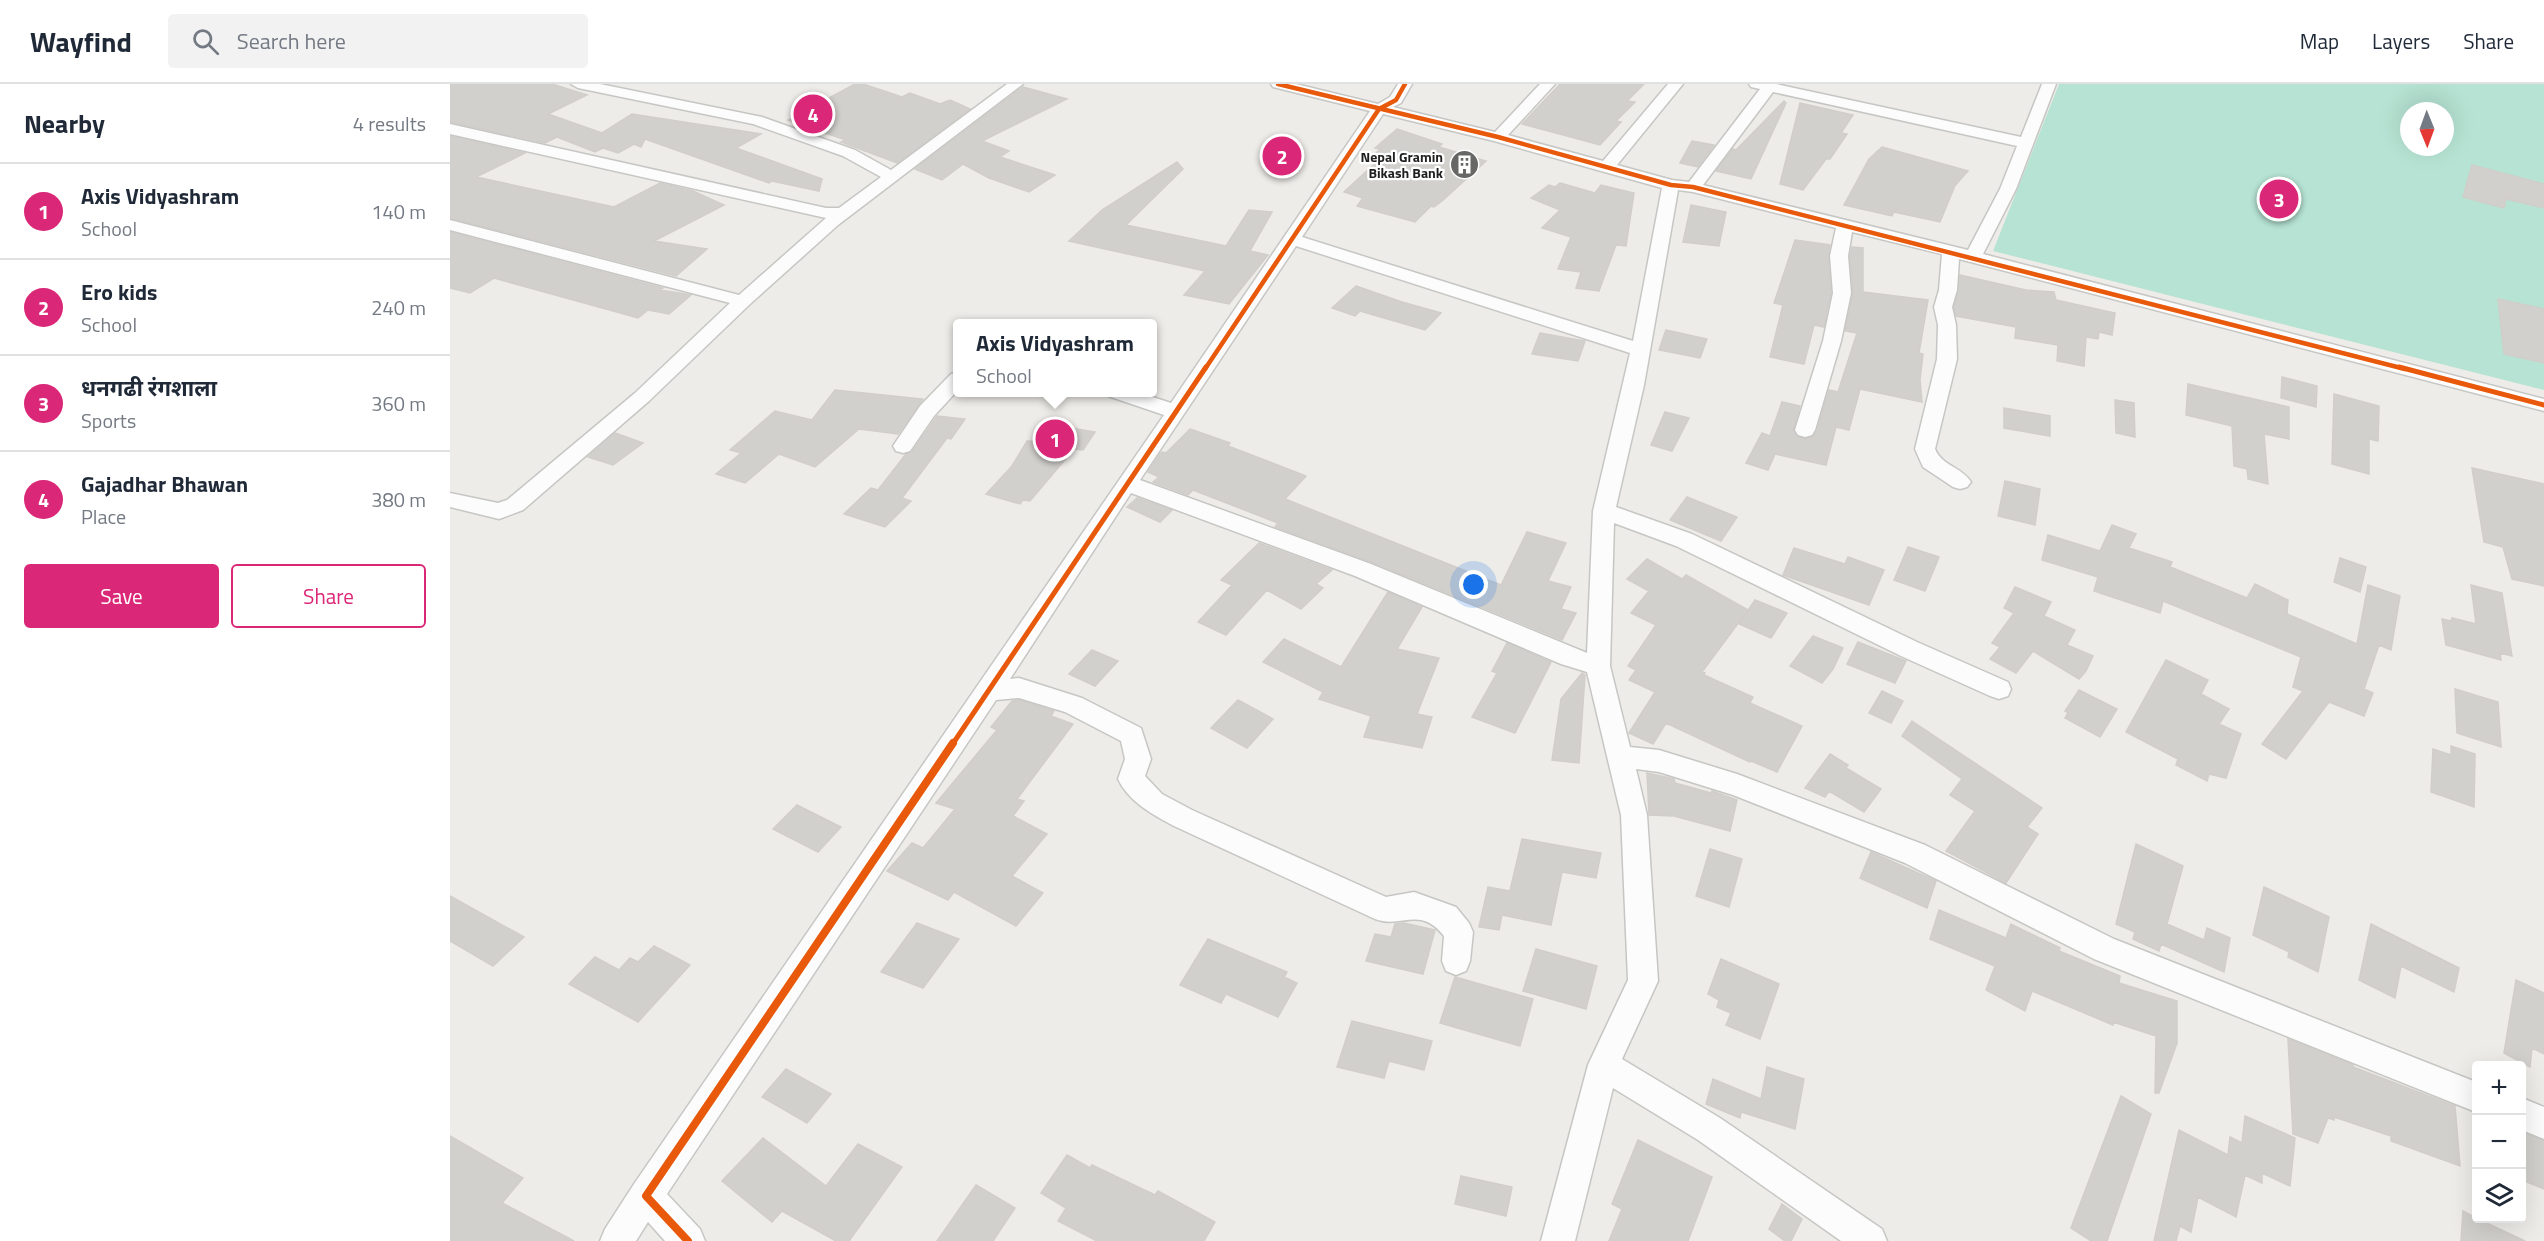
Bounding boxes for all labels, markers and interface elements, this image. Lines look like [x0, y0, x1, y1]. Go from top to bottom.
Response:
search box [168, 14, 588, 68]
text: Wayfind [30, 20, 132, 63]
text: Search here [237, 24, 346, 58]
icon: search [189, 25, 222, 58]
text: Map [2300, 25, 2339, 57]
text: Layers [2372, 25, 2430, 57]
text: Share [2463, 25, 2514, 57]
pin: 4 [794, 92, 832, 136]
north arrow [2400, 102, 2454, 156]
text: Nearby [24, 104, 105, 143]
text: 4 results [353, 108, 426, 139]
pin: 2 [1262, 134, 1302, 178]
place label: Nepal Gramin Bikash Bank [1361, 146, 1444, 183]
building icon: Nepal Gramin Bikash Bank [1448, 149, 1480, 181]
pin: 3 [2260, 176, 2298, 222]
text: Axis Vidyashram [81, 179, 239, 213]
text: 1 [38, 196, 49, 227]
text: 140 m [371, 196, 426, 227]
text: School [81, 213, 137, 244]
text: Ero kids [81, 275, 157, 309]
text: 2 [38, 292, 49, 323]
text: 240 m [371, 292, 426, 323]
text: School [81, 309, 137, 340]
popup [953, 319, 1157, 397]
text: Axis Vidyashram [976, 326, 1134, 360]
text: School [976, 360, 1032, 391]
text: धनगढी रंगशाला [81, 371, 217, 405]
text: 3 [38, 388, 49, 419]
text: 360 m [371, 388, 426, 419]
text: Sports [81, 405, 136, 436]
pin: 1 [1036, 416, 1074, 462]
text: Gajadhar Bhawan [81, 467, 248, 501]
text: 4 [38, 484, 49, 515]
text: 380 m [371, 484, 426, 515]
text: Place [81, 501, 126, 532]
button: Save [24, 564, 219, 628]
button: Share [231, 564, 426, 628]
your location [1459, 570, 1488, 599]
map controls [2472, 1061, 2526, 1223]
button: + [2472, 1061, 2526, 1115]
button: − [2472, 1115, 2526, 1169]
button: layers [2472, 1169, 2526, 1223]

